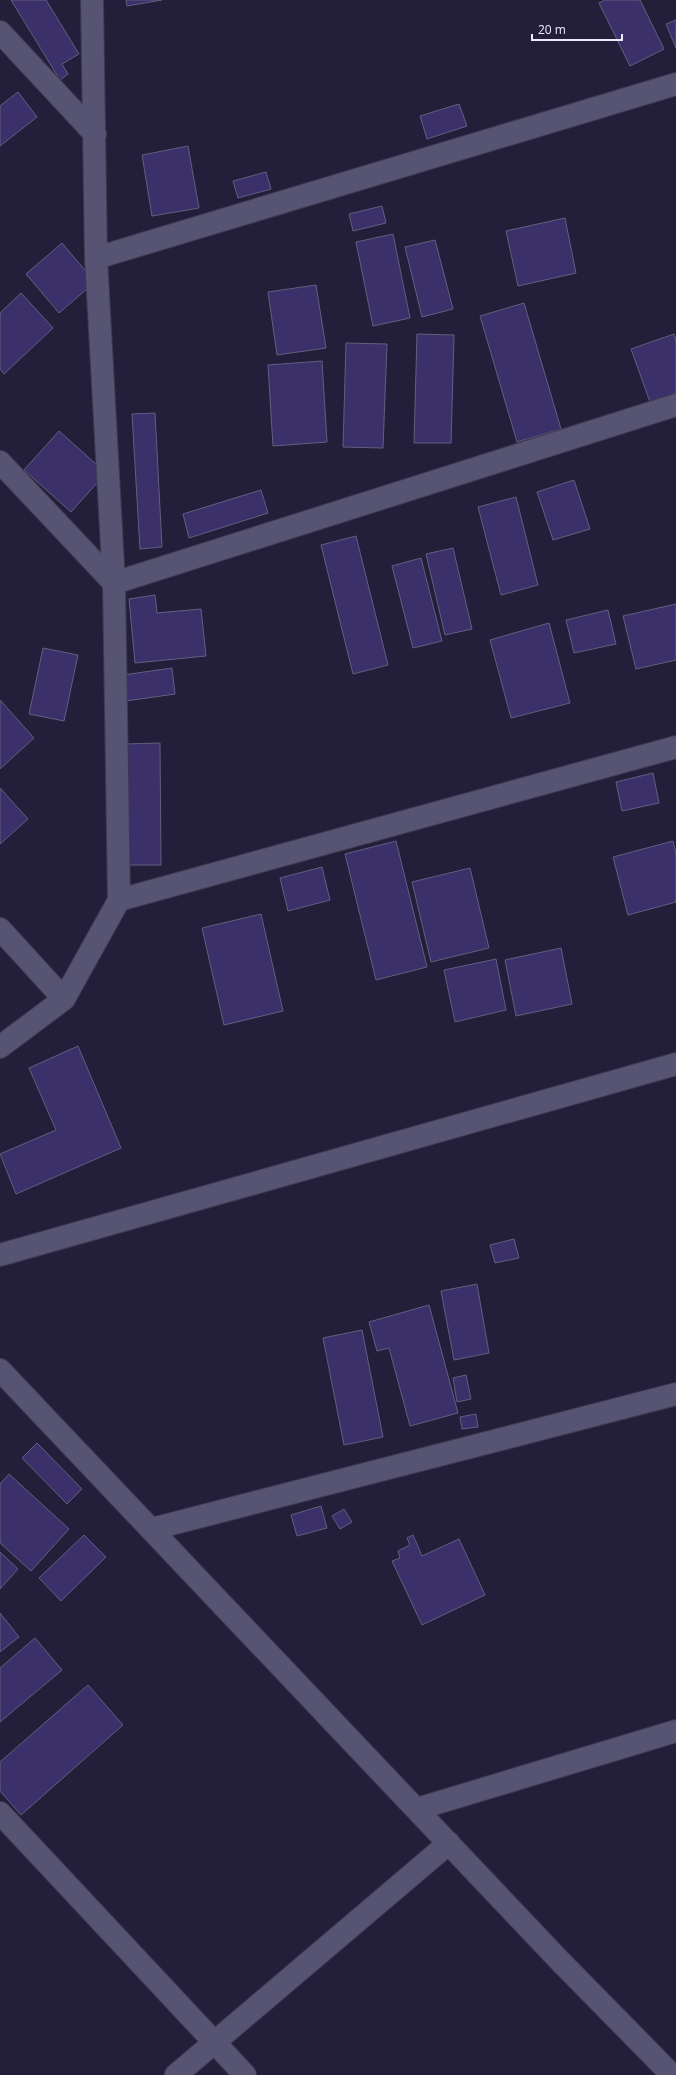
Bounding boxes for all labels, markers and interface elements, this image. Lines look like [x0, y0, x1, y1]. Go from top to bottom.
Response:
scale bar [532, 16, 622, 42]
text: 20 m [538, 21, 566, 38]

